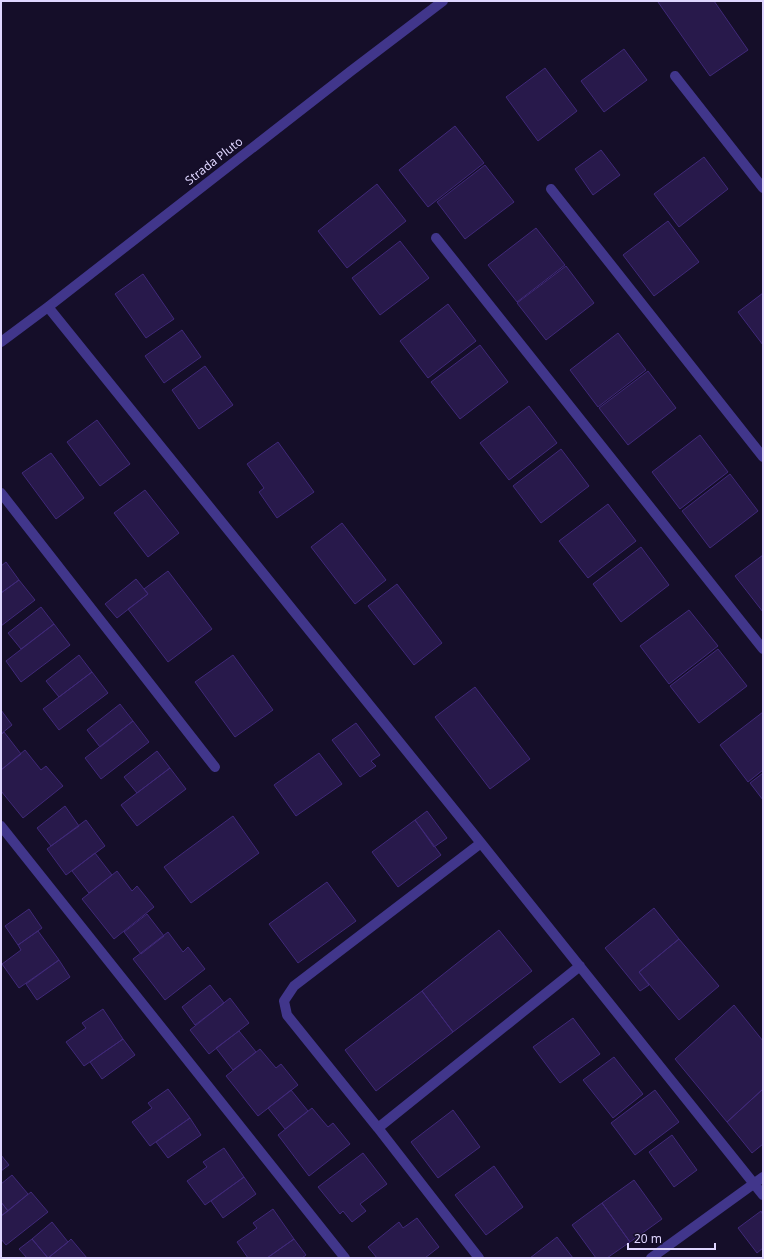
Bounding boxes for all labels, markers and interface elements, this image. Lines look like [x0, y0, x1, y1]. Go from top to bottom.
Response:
street label: Strada Pluto [181, 133, 246, 189]
scale bar [628, 1225, 715, 1251]
text: 20 m [634, 1230, 662, 1247]

